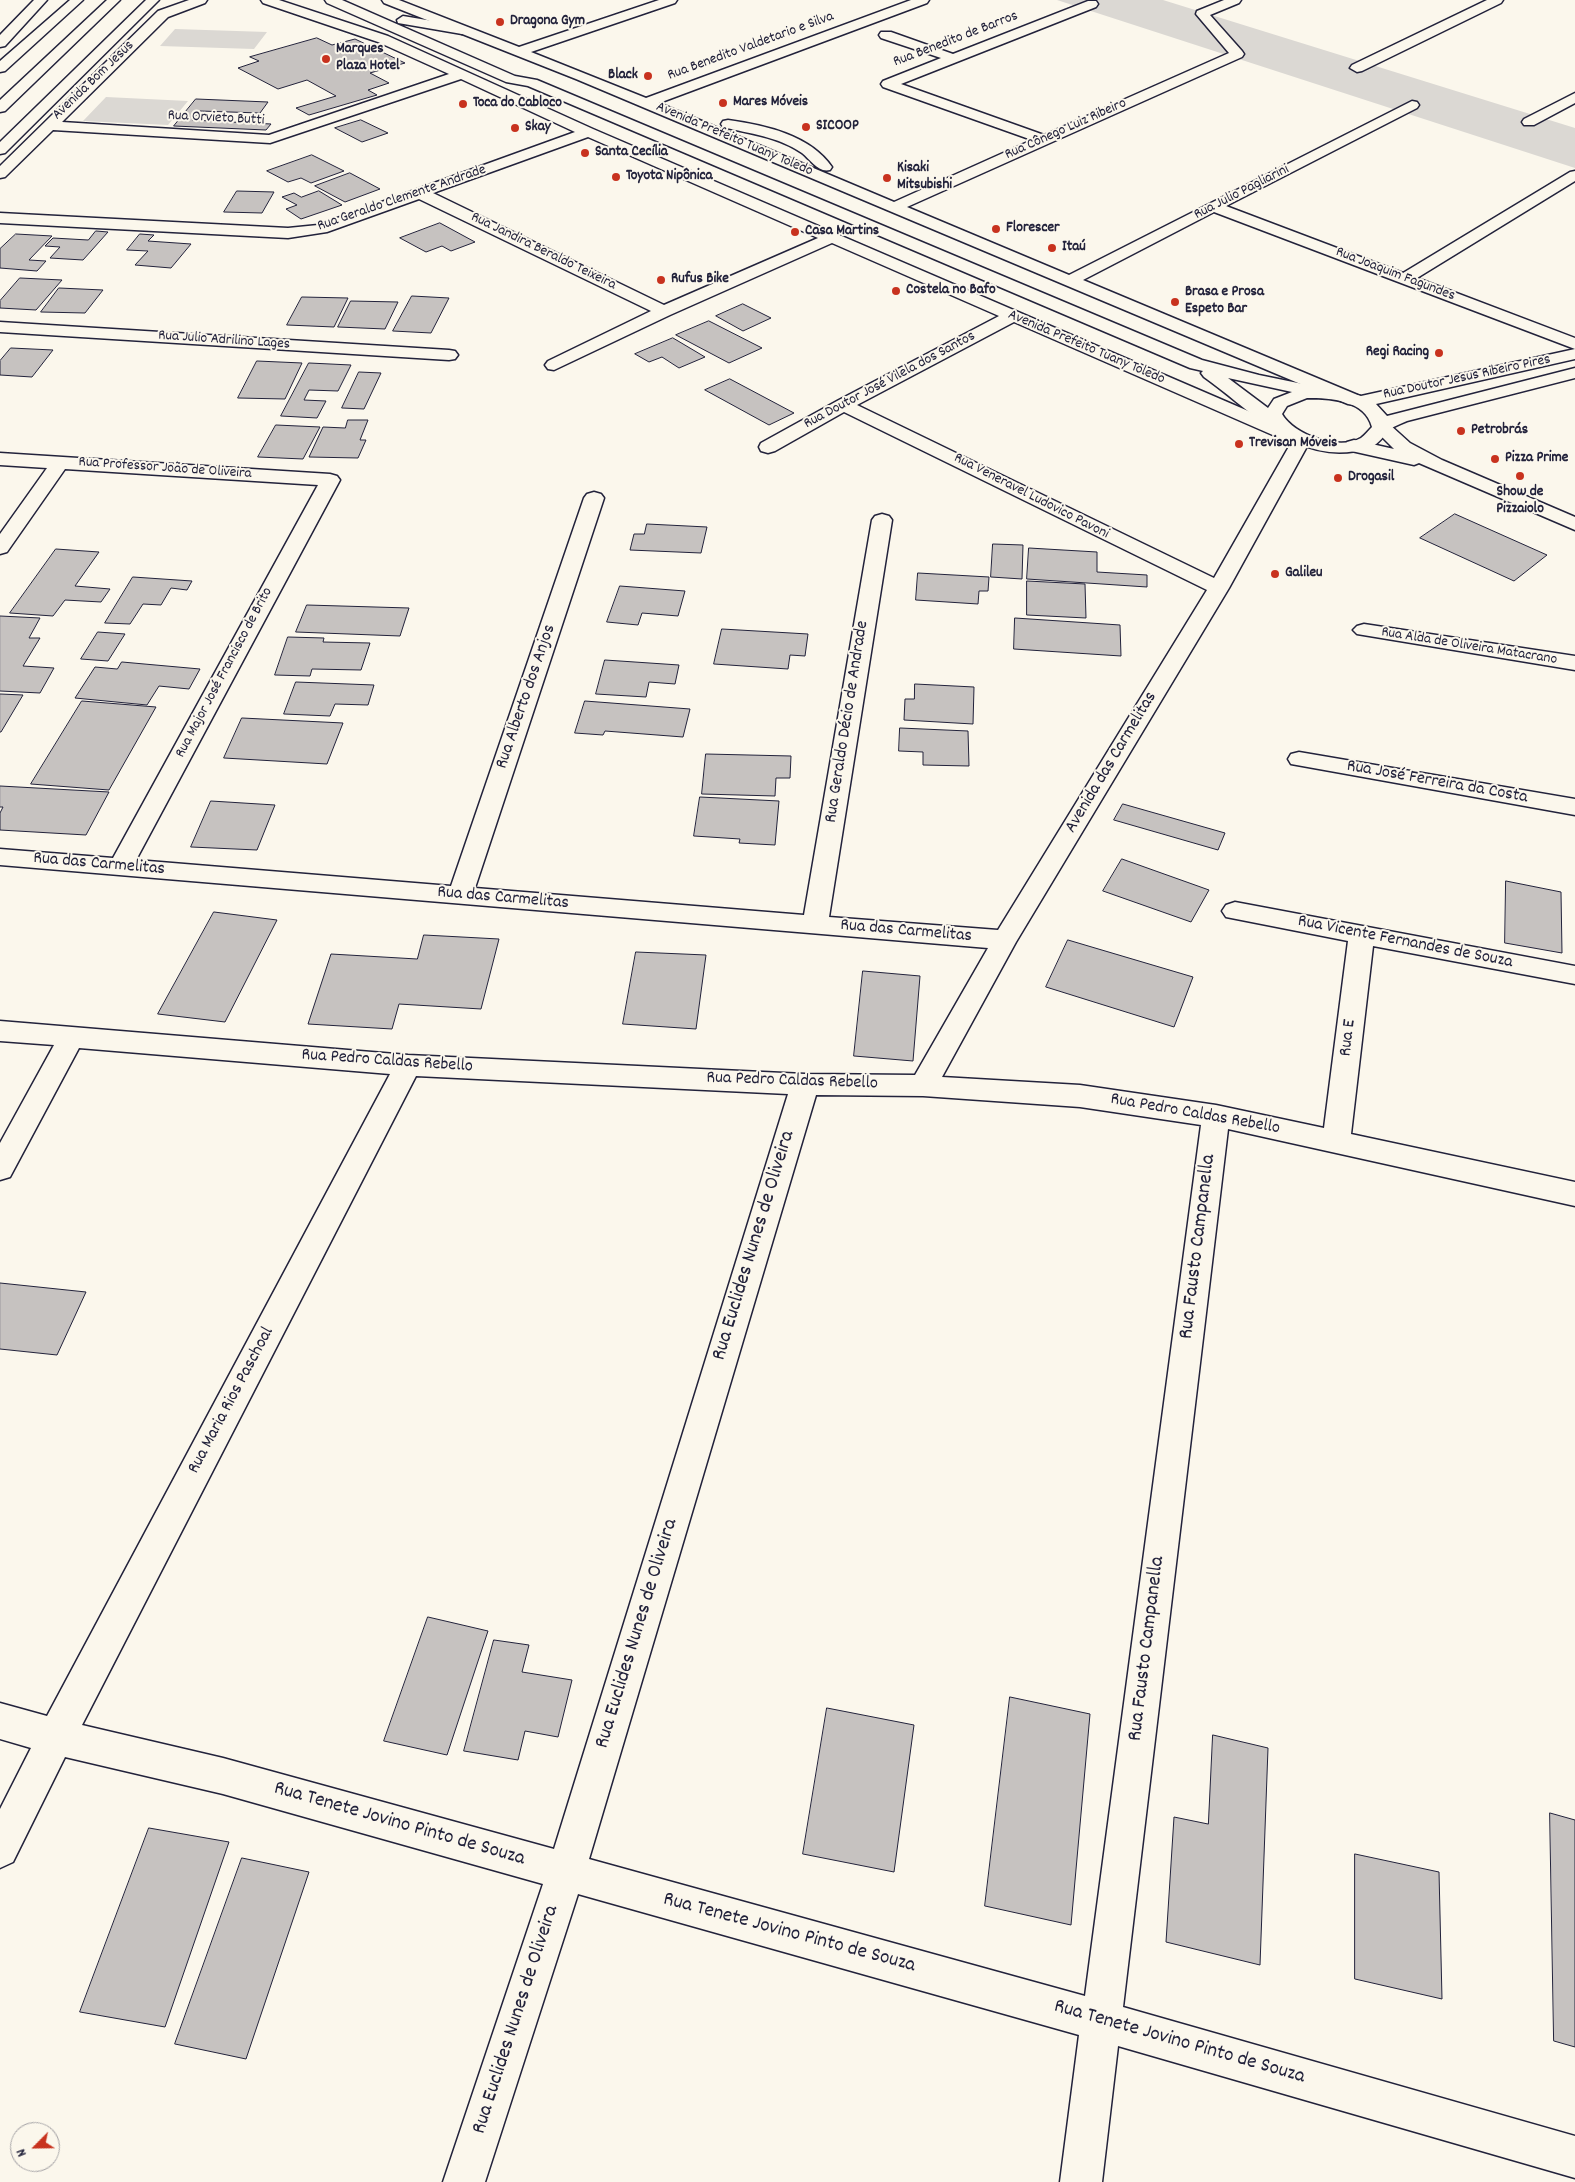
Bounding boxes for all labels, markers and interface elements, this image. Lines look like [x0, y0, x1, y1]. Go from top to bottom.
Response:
street label: Rua Benedito de Barros [891, 8, 1021, 72]
street label: Rua Benedito Valdetario e Silva [665, 9, 837, 85]
place label: Dragona Gym [510, 13, 585, 31]
marker: Dragona Gym [494, 16, 506, 28]
street label: Avenida Bom Jesus [49, 37, 139, 125]
place label: Marques Plaza Hotel [336, 41, 400, 76]
marker: Marques Plaza Hotel [320, 53, 332, 65]
place label: Black [608, 67, 638, 85]
marker: Black [642, 70, 654, 82]
place label: Mares Móveis [733, 94, 808, 112]
place label: Toca do Cabloco [473, 95, 562, 113]
street label: Rua Cônego Luiz Ribeiro [1002, 95, 1130, 165]
marker: Mares Móveis [717, 97, 729, 109]
marker: Toca do Cabloco [457, 98, 469, 110]
street label: Avenida Prefeito Tuany Toledo [653, 99, 815, 181]
street label: Rua Orvieto Butti [167, 107, 265, 131]
place label: SICOOP [816, 118, 859, 136]
place label: Skay [525, 119, 551, 137]
marker: SICOOP [800, 121, 812, 133]
marker: Skay [509, 122, 521, 134]
place label: Santa Cecília [595, 144, 668, 162]
marker: Santa Cecília [579, 147, 591, 159]
place label: Kisaki Mitsubishi [897, 160, 952, 195]
street label: Rua Julio Pagliarini [1191, 161, 1293, 225]
street label: Rua Geraldo Clemente Andrade [315, 162, 489, 236]
place label: Toyota Nipônica [626, 168, 713, 186]
marker: Toyota Nipônica [610, 171, 622, 183]
marker: Kisaki Mitsubishi [881, 172, 893, 184]
street label: Rua Jandira Beraldo Teixeira [467, 209, 619, 295]
place label: Florescer [1006, 220, 1060, 238]
place label: Casa Martins [805, 223, 879, 241]
marker: Florescer [990, 223, 1002, 235]
marker: Casa Martins [789, 226, 801, 238]
place label: Itaú [1062, 239, 1086, 257]
marker: Itaú [1046, 242, 1058, 254]
street label: Rua Joaquim Fagundes [1333, 244, 1457, 306]
place label: Rufus Bike [671, 271, 729, 289]
marker: Rufus Bike [655, 274, 667, 286]
place label: Costela no Bafo [906, 282, 996, 300]
place label: Brasa e Prosa Espeto Bar [1185, 284, 1264, 319]
marker: Costela no Bafo [890, 285, 902, 297]
marker: Brasa e Prosa Espeto Bar [1169, 296, 1181, 308]
street label: Avenida Prefeito Tuany Toledo [1005, 307, 1167, 389]
street label: Rua Julio Adrilino Lages [157, 327, 291, 355]
street label: Rua Doutor José Vilela dos Santos [801, 328, 979, 434]
place label: Regi Racing [1366, 344, 1429, 362]
marker: Regi Racing [1433, 347, 1445, 359]
street label: Rua Doutor Jesus Ribeiro Pires [1382, 351, 1552, 405]
place label: Petrobrás [1471, 422, 1528, 440]
marker: Petrobrás [1455, 425, 1467, 437]
place label: Trevisan Móveis [1249, 435, 1337, 453]
marker: Trevisan Móveis [1233, 438, 1245, 450]
street label: Rua Veneravel Ludovico Pavoni [950, 450, 1112, 544]
place label: Pizza Prime [1505, 450, 1568, 468]
marker: Pizza Prime [1489, 453, 1501, 465]
street label: Rua Professor João de Oliveira [78, 454, 252, 484]
place label: Drogasil [1348, 469, 1394, 487]
marker: Show de Pizzaiolo [1514, 470, 1526, 482]
marker: Drogasil [1332, 472, 1344, 484]
place label: Show de Pizzaiolo [1496, 484, 1544, 519]
place label: Galileu [1285, 565, 1323, 583]
marker: Galileu [1269, 568, 1281, 580]
street label: Rua Major José Francisco de Brito [172, 585, 278, 761]
street label: Rua Geraldo Décio de Andrade [821, 619, 875, 825]
street label: Rua Alberto dos Anjos [492, 622, 562, 772]
street label: Rua Alda de Oliveira Matacrano [1380, 624, 1558, 670]
street label: Avenida das Carmelitas [1061, 688, 1163, 838]
street label: Rua José Ferreira da Costa [1345, 756, 1529, 810]
street label: Rua das Carmelitas [32, 848, 166, 882]
street label: Rua das Carmelitas [436, 882, 570, 916]
street label: Rua Vicente Fernandes de Souza [1296, 912, 1514, 974]
street label: Rua das Carmelitas [839, 915, 973, 949]
street label: Rua E [1336, 1018, 1362, 1058]
street label: Rua Pedro Caldas Rebello [301, 1045, 473, 1079]
street label: Rua Pedro Caldas Rebello [706, 1068, 878, 1096]
street label: Rua Pedro Caldas Rebello [1109, 1089, 1281, 1141]
street label: Rua Euclides Nunes de Oliveira [708, 1128, 802, 1364]
street label: Rua Fausto Campanella [1175, 1153, 1223, 1341]
street label: Rua Maria Rios Paschoal [184, 1324, 280, 1478]
street label: Rua Euclides Nunes de Oliveira [591, 1516, 685, 1752]
street label: Rua Fausto Campanella [1124, 1555, 1172, 1743]
street label: Rua Tenete Jovino Pinto de Souza [271, 1777, 527, 1873]
street label: Rua Tenete Jovino Pinto de Souza [660, 1888, 918, 1980]
street label: Rua Euclides Nunes de Oliveira [468, 1903, 566, 2137]
street label: Rua Tenete Jovino Pinto de Souza [1051, 1995, 1307, 2091]
north arrow [10, 2122, 60, 2172]
text: N [12, 2145, 33, 2160]

